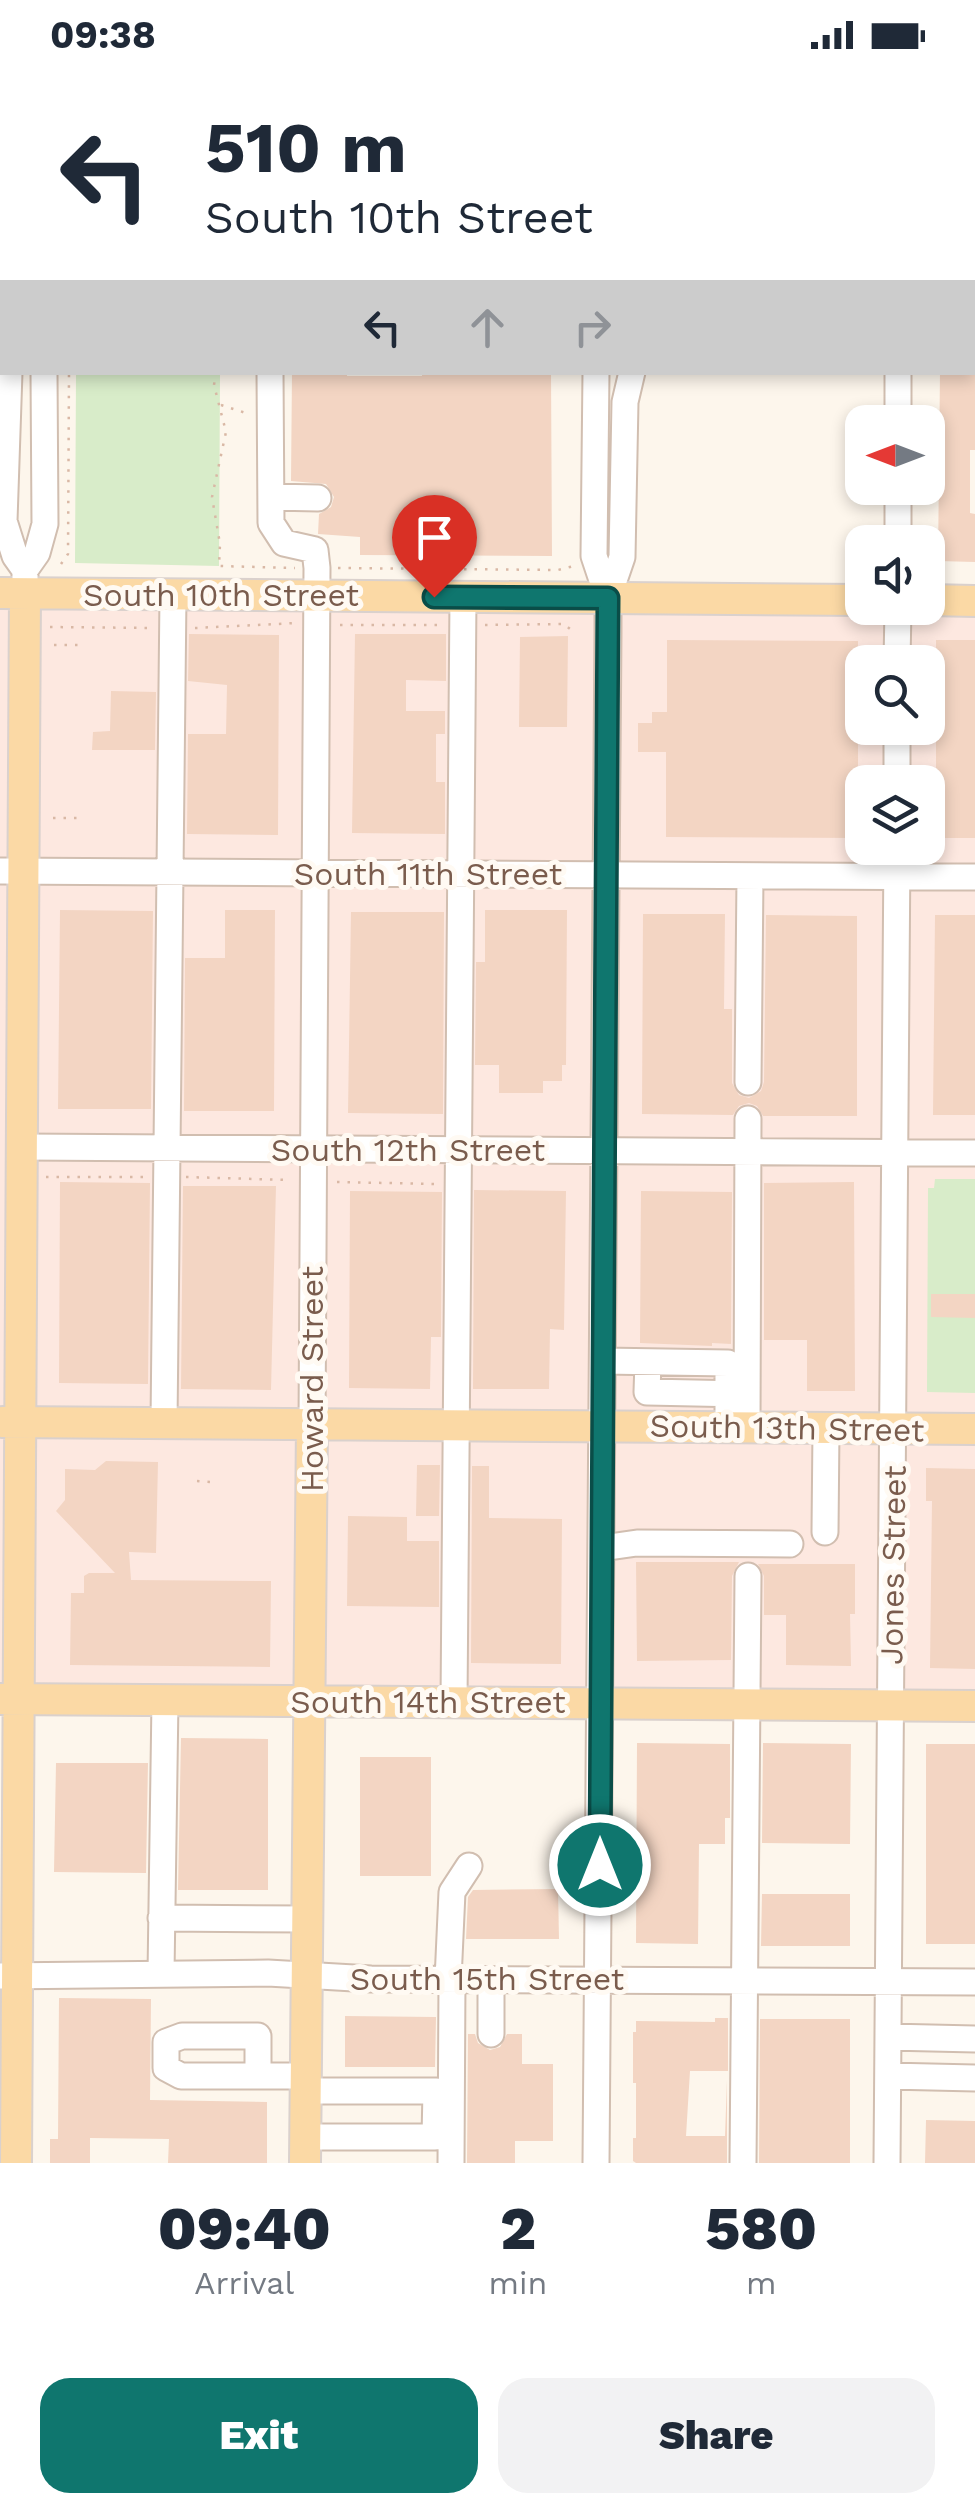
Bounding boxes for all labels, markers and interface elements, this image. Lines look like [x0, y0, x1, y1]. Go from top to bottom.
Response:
text: 09:38 [50, 13, 156, 57]
text: 510 m [205, 107, 407, 189]
icon: left [40, 110, 170, 240]
text: South 10th Street [205, 191, 593, 244]
icon: left [355, 300, 410, 355]
icon: ahead [460, 300, 515, 355]
icon: right [565, 300, 620, 355]
north arrow [845, 405, 945, 505]
map controls [845, 405, 945, 865]
pin [392, 495, 477, 598]
icon: arrive [407, 510, 462, 565]
button: sound [845, 525, 945, 625]
street label: South 10th Street [83, 576, 359, 614]
button: search [845, 645, 945, 745]
button: layers [845, 765, 945, 865]
street label: South 11th Street [294, 855, 562, 893]
street label: South 12th Street [271, 1131, 545, 1169]
street label: Howard Street [293, 1266, 331, 1492]
street label: South 13th Street [649, 1407, 925, 1449]
street label: Jones Street [872, 1465, 914, 1665]
street label: South 14th Street [290, 1683, 566, 1721]
position arrow [548, 1813, 652, 1917]
street label: South 15th Street [350, 1960, 624, 1998]
text: 09:40 [158, 2193, 331, 2264]
text: 2 [500, 2193, 536, 2264]
text: 580 [705, 2193, 817, 2264]
text: Arrival [194, 2264, 294, 2302]
text: min [489, 2264, 547, 2302]
text: m [746, 2264, 776, 2302]
button: Exit [40, 2378, 478, 2493]
button: Share [498, 2378, 935, 2493]

